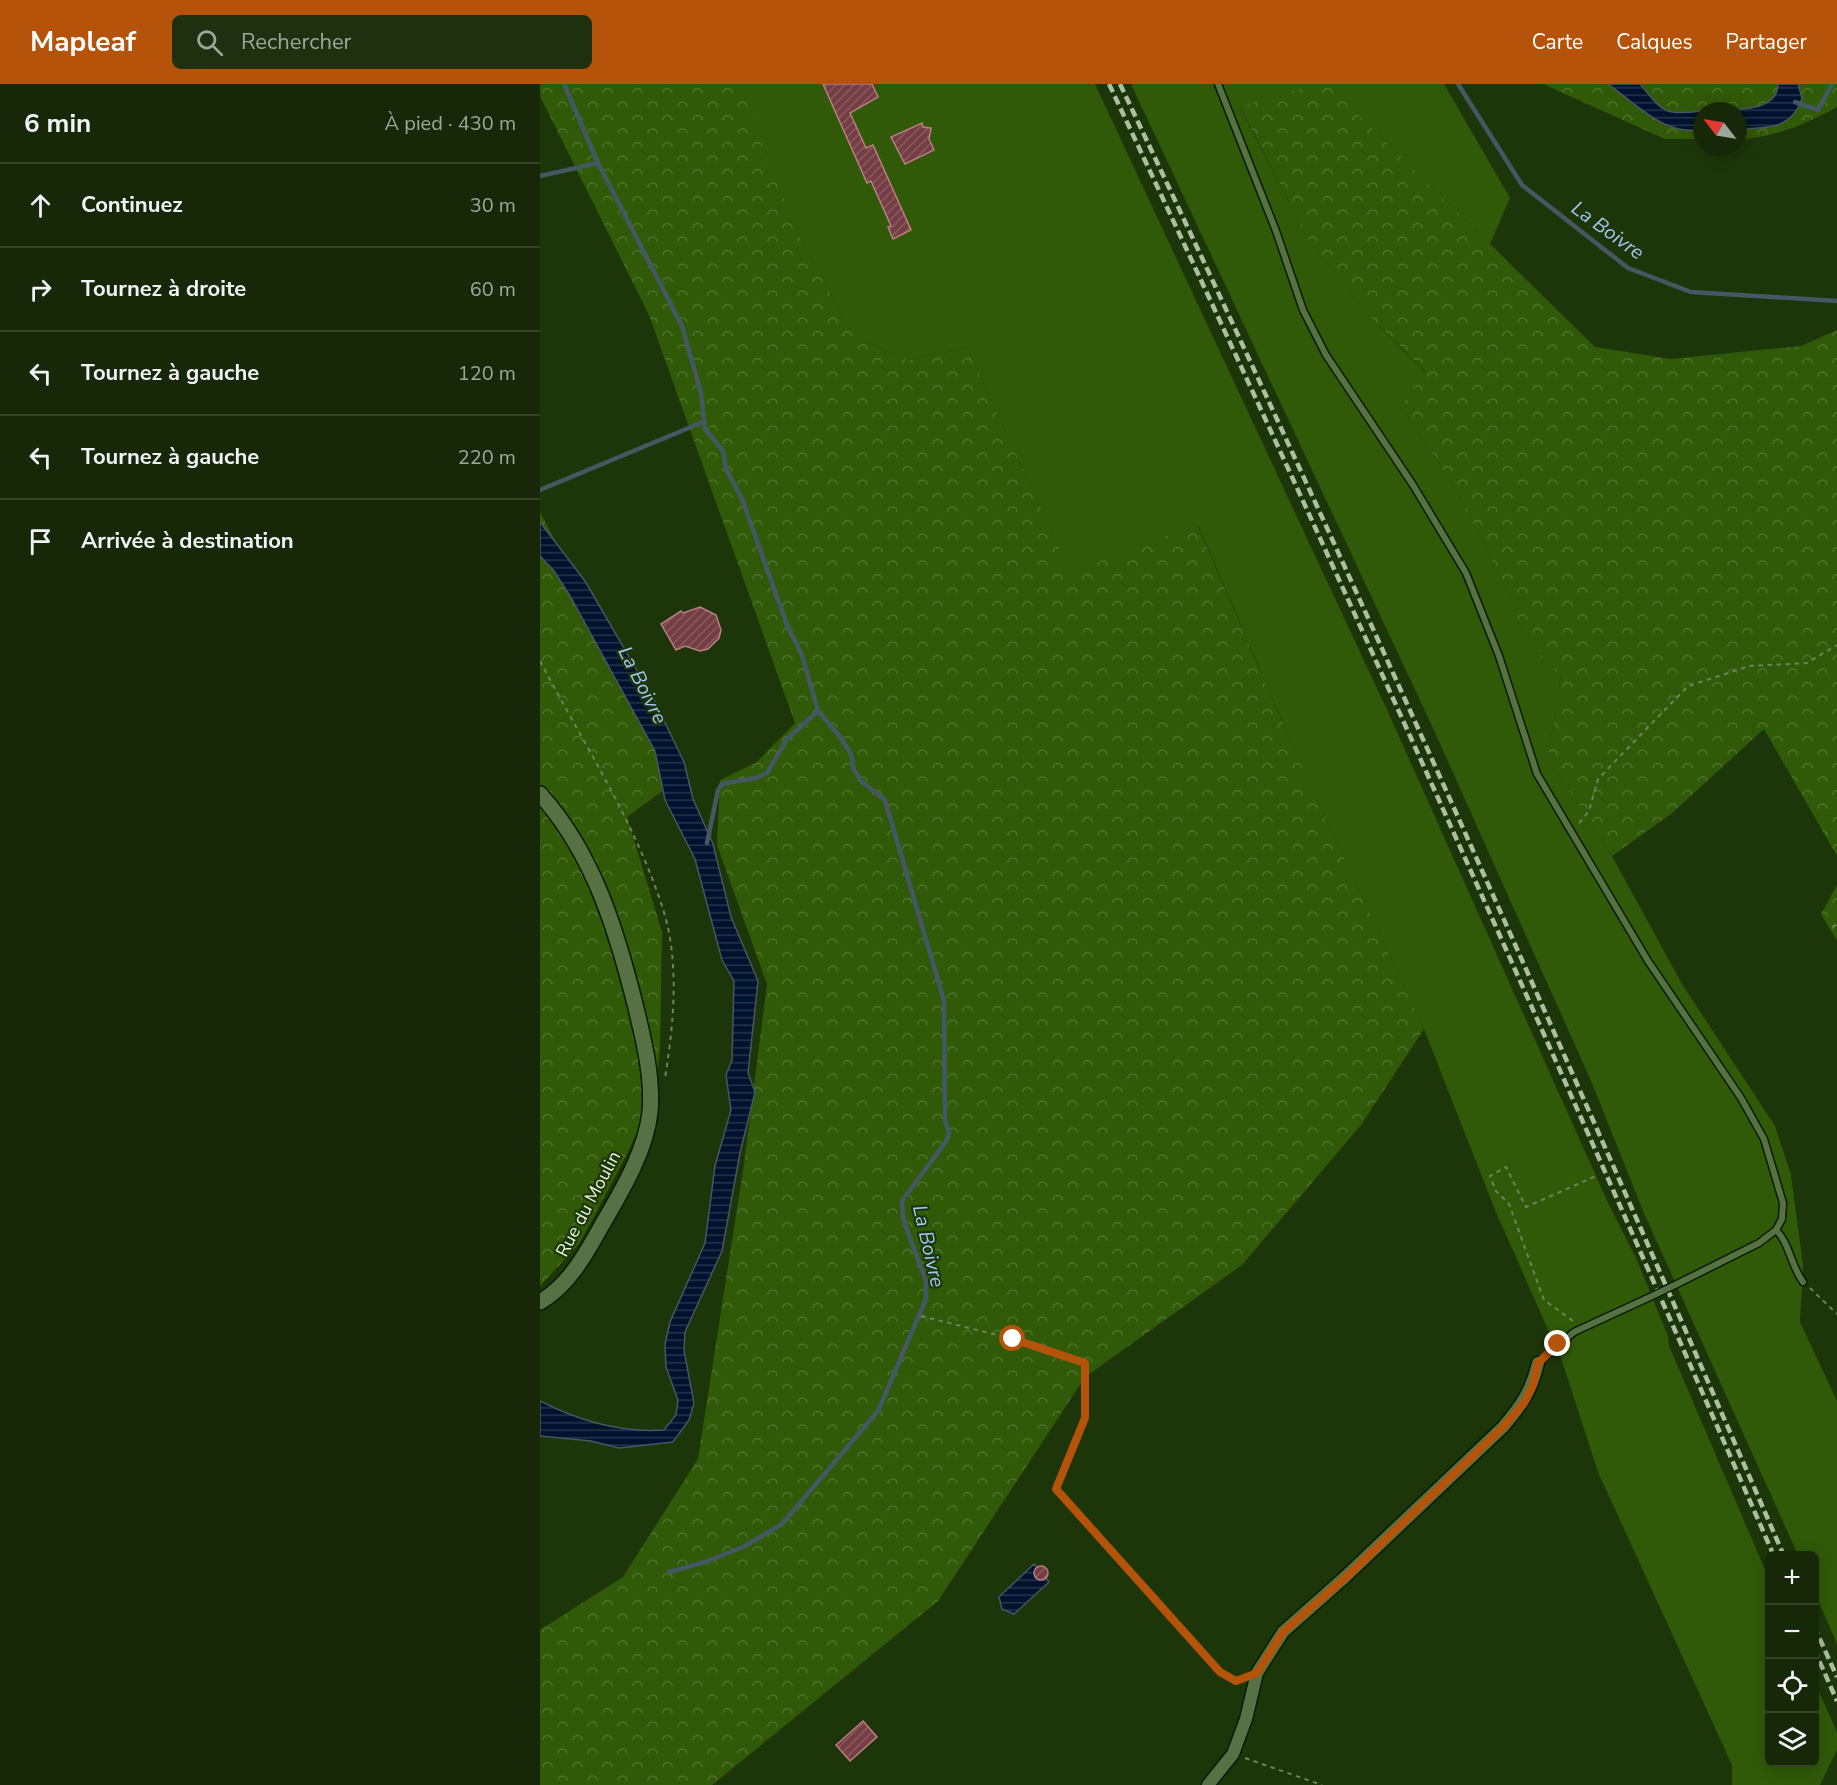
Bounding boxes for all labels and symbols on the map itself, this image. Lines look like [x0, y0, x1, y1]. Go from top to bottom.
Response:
north arrow [1693, 102, 1747, 156]
water label: La Boivre [1566, 195, 1650, 266]
water label: La Boivre [611, 642, 674, 729]
street label: Rue du Moulin [550, 1147, 626, 1261]
water label: La Boivre [906, 1202, 951, 1290]
route start [999, 1325, 1025, 1351]
route end [1544, 1330, 1570, 1356]

